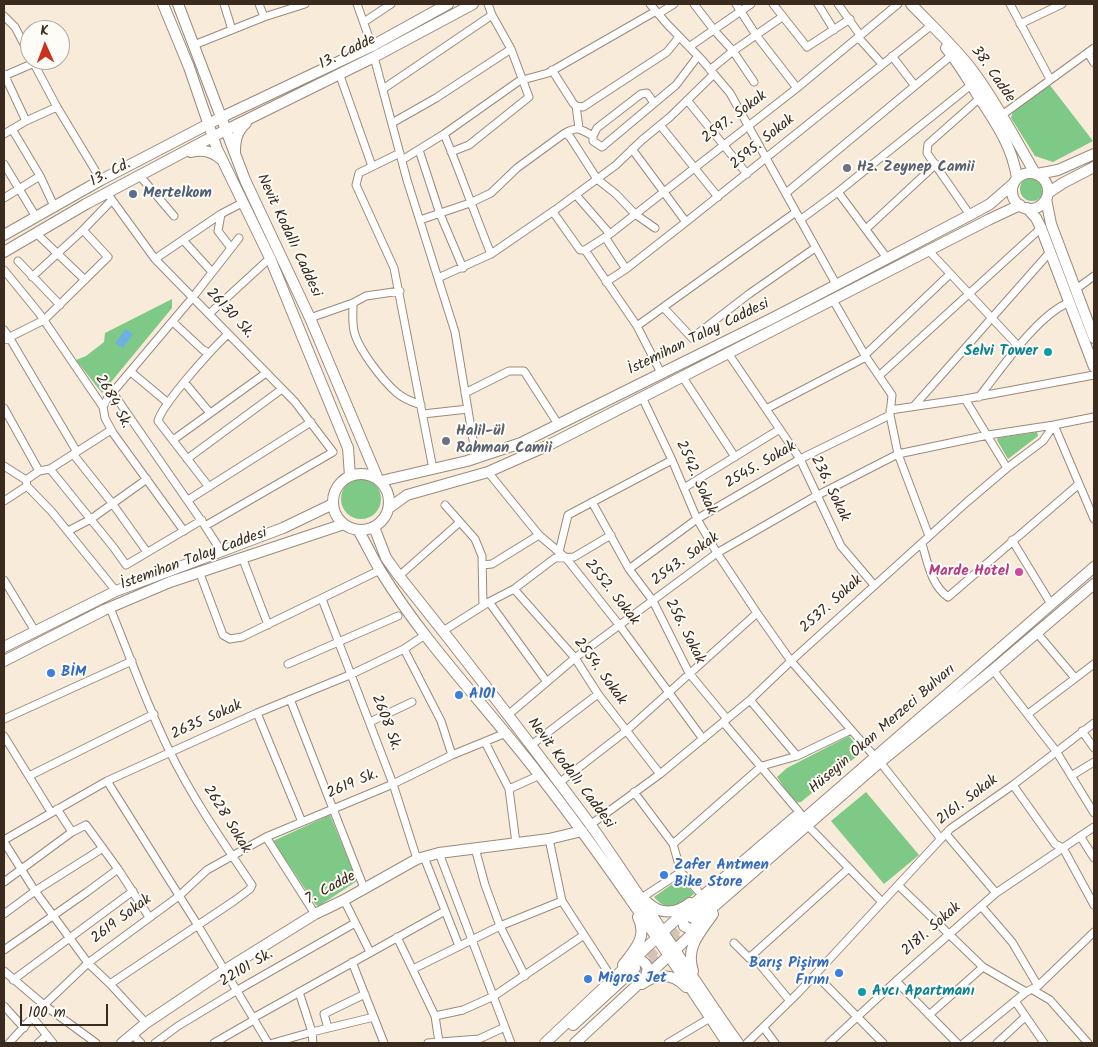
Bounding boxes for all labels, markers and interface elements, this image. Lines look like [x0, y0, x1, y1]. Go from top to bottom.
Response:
north arrow [20, 20, 70, 70]
text: K [40, 20, 49, 42]
street label: 13. Cadde [317, 32, 379, 74]
street label: 38. Cadde [966, 43, 1018, 107]
street label: 2597. Sokak [699, 88, 771, 148]
street label: 2595. Sokak [727, 112, 799, 174]
street label: 13. Cd. [88, 156, 134, 192]
place label: Hz. Zeynep Camii [857, 159, 975, 177]
marker: Hz. Zeynep Camii [841, 162, 853, 174]
street label: Nevit Kodallı Caddesi [252, 172, 324, 300]
place label: Mertelkom [143, 185, 212, 203]
marker: Mertelkom [127, 188, 139, 200]
street label: 26130 Sk. [201, 285, 257, 343]
street label: İstemihan Talay Caddesi [626, 296, 772, 380]
place label: Selvi Tower [964, 343, 1038, 361]
marker: Selvi Tower [1042, 346, 1054, 358]
street label: 2684 Sk. [90, 372, 134, 432]
place label: Halil-ül Rahman Camii [456, 423, 552, 458]
marker: Halil-ül Rahman Camii [440, 435, 452, 447]
street label: 2542. Sokak [671, 438, 719, 518]
street label: 2545. Sokak [722, 439, 800, 493]
street label: 236. Sokak [805, 453, 853, 525]
street label: İstemihan Talay Caddesi [118, 525, 270, 595]
street label: 2543. Sokak [649, 529, 723, 591]
street label: 2552. Sokak [580, 556, 642, 630]
place label: Marde Hotel [929, 563, 1009, 581]
marker: Marde Hotel [1013, 566, 1025, 578]
street label: 2537. Sokak [797, 572, 867, 638]
street label: 256. Sokak [660, 596, 708, 668]
street label: 2554. Sokak [569, 635, 629, 709]
street label: Hüseyin Okan Merzeci Bulvarı [806, 662, 960, 798]
place label: BİM [61, 664, 86, 682]
marker: BİM [45, 667, 57, 679]
place label: A101 [469, 686, 495, 704]
marker: A101 [453, 689, 465, 701]
street label: 2608 Sk. [366, 693, 404, 753]
street label: 2635 Sokak [169, 697, 245, 745]
street label: Nevit Kodallı Caddesi [523, 715, 617, 833]
street label: 2619 Sk. [325, 766, 381, 804]
street label: 2161. Sokak [934, 772, 1002, 830]
street label: 2628 Sokak [198, 783, 254, 857]
place label: Zafer Antmen Bike Store [674, 857, 769, 892]
street label: 7. Cadde [303, 868, 359, 910]
marker: Zafer Antmen Bike Store [658, 869, 670, 881]
street label: 2619 Sokak [88, 891, 156, 949]
street label: 2181. Sokak [899, 899, 965, 961]
street label: 22101 Sk. [217, 946, 277, 992]
place label: Barış Pişirm Fırını [749, 955, 829, 990]
marker: Barış Pişirm Fırını [833, 967, 845, 979]
place label: Migros Jet [598, 970, 667, 988]
marker: Migros Jet [582, 973, 594, 985]
place label: Avcı Apartmanı [872, 983, 974, 1001]
marker: Avcı Apartmanı [856, 986, 868, 998]
scale bar [22, 994, 110, 1026]
text: 100 m [28, 1001, 66, 1025]

